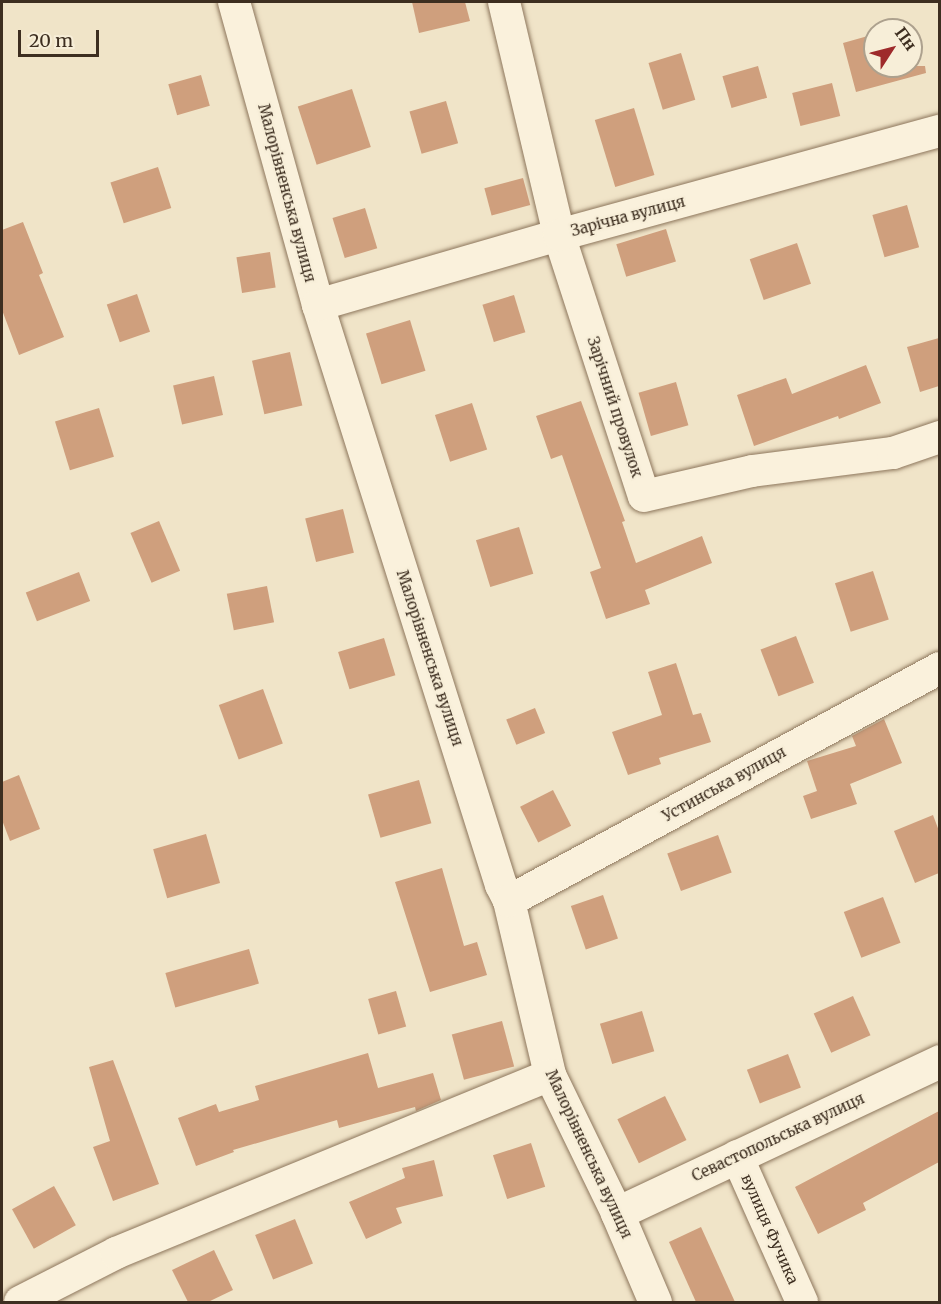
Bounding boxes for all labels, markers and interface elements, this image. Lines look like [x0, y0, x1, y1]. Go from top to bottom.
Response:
scale bar [21, 18, 102, 56]
north arrow [863, 18, 923, 78]
text: Пн [891, 23, 921, 54]
text: 20 m [29, 29, 73, 52]
street label: Малорівненська вулиця [255, 102, 319, 284]
street label: Зарічна вулиця [569, 192, 687, 240]
street label: Зарічний провулок [584, 334, 646, 480]
street label: Малорівненська вулиця [393, 568, 467, 748]
street label: Устинська вулиця [659, 743, 789, 825]
street label: Малорівненська вулиця [542, 1067, 636, 1241]
street label: Севастопольська вулиця [689, 1089, 867, 1185]
street label: вулиця Фучика [738, 1171, 802, 1287]

